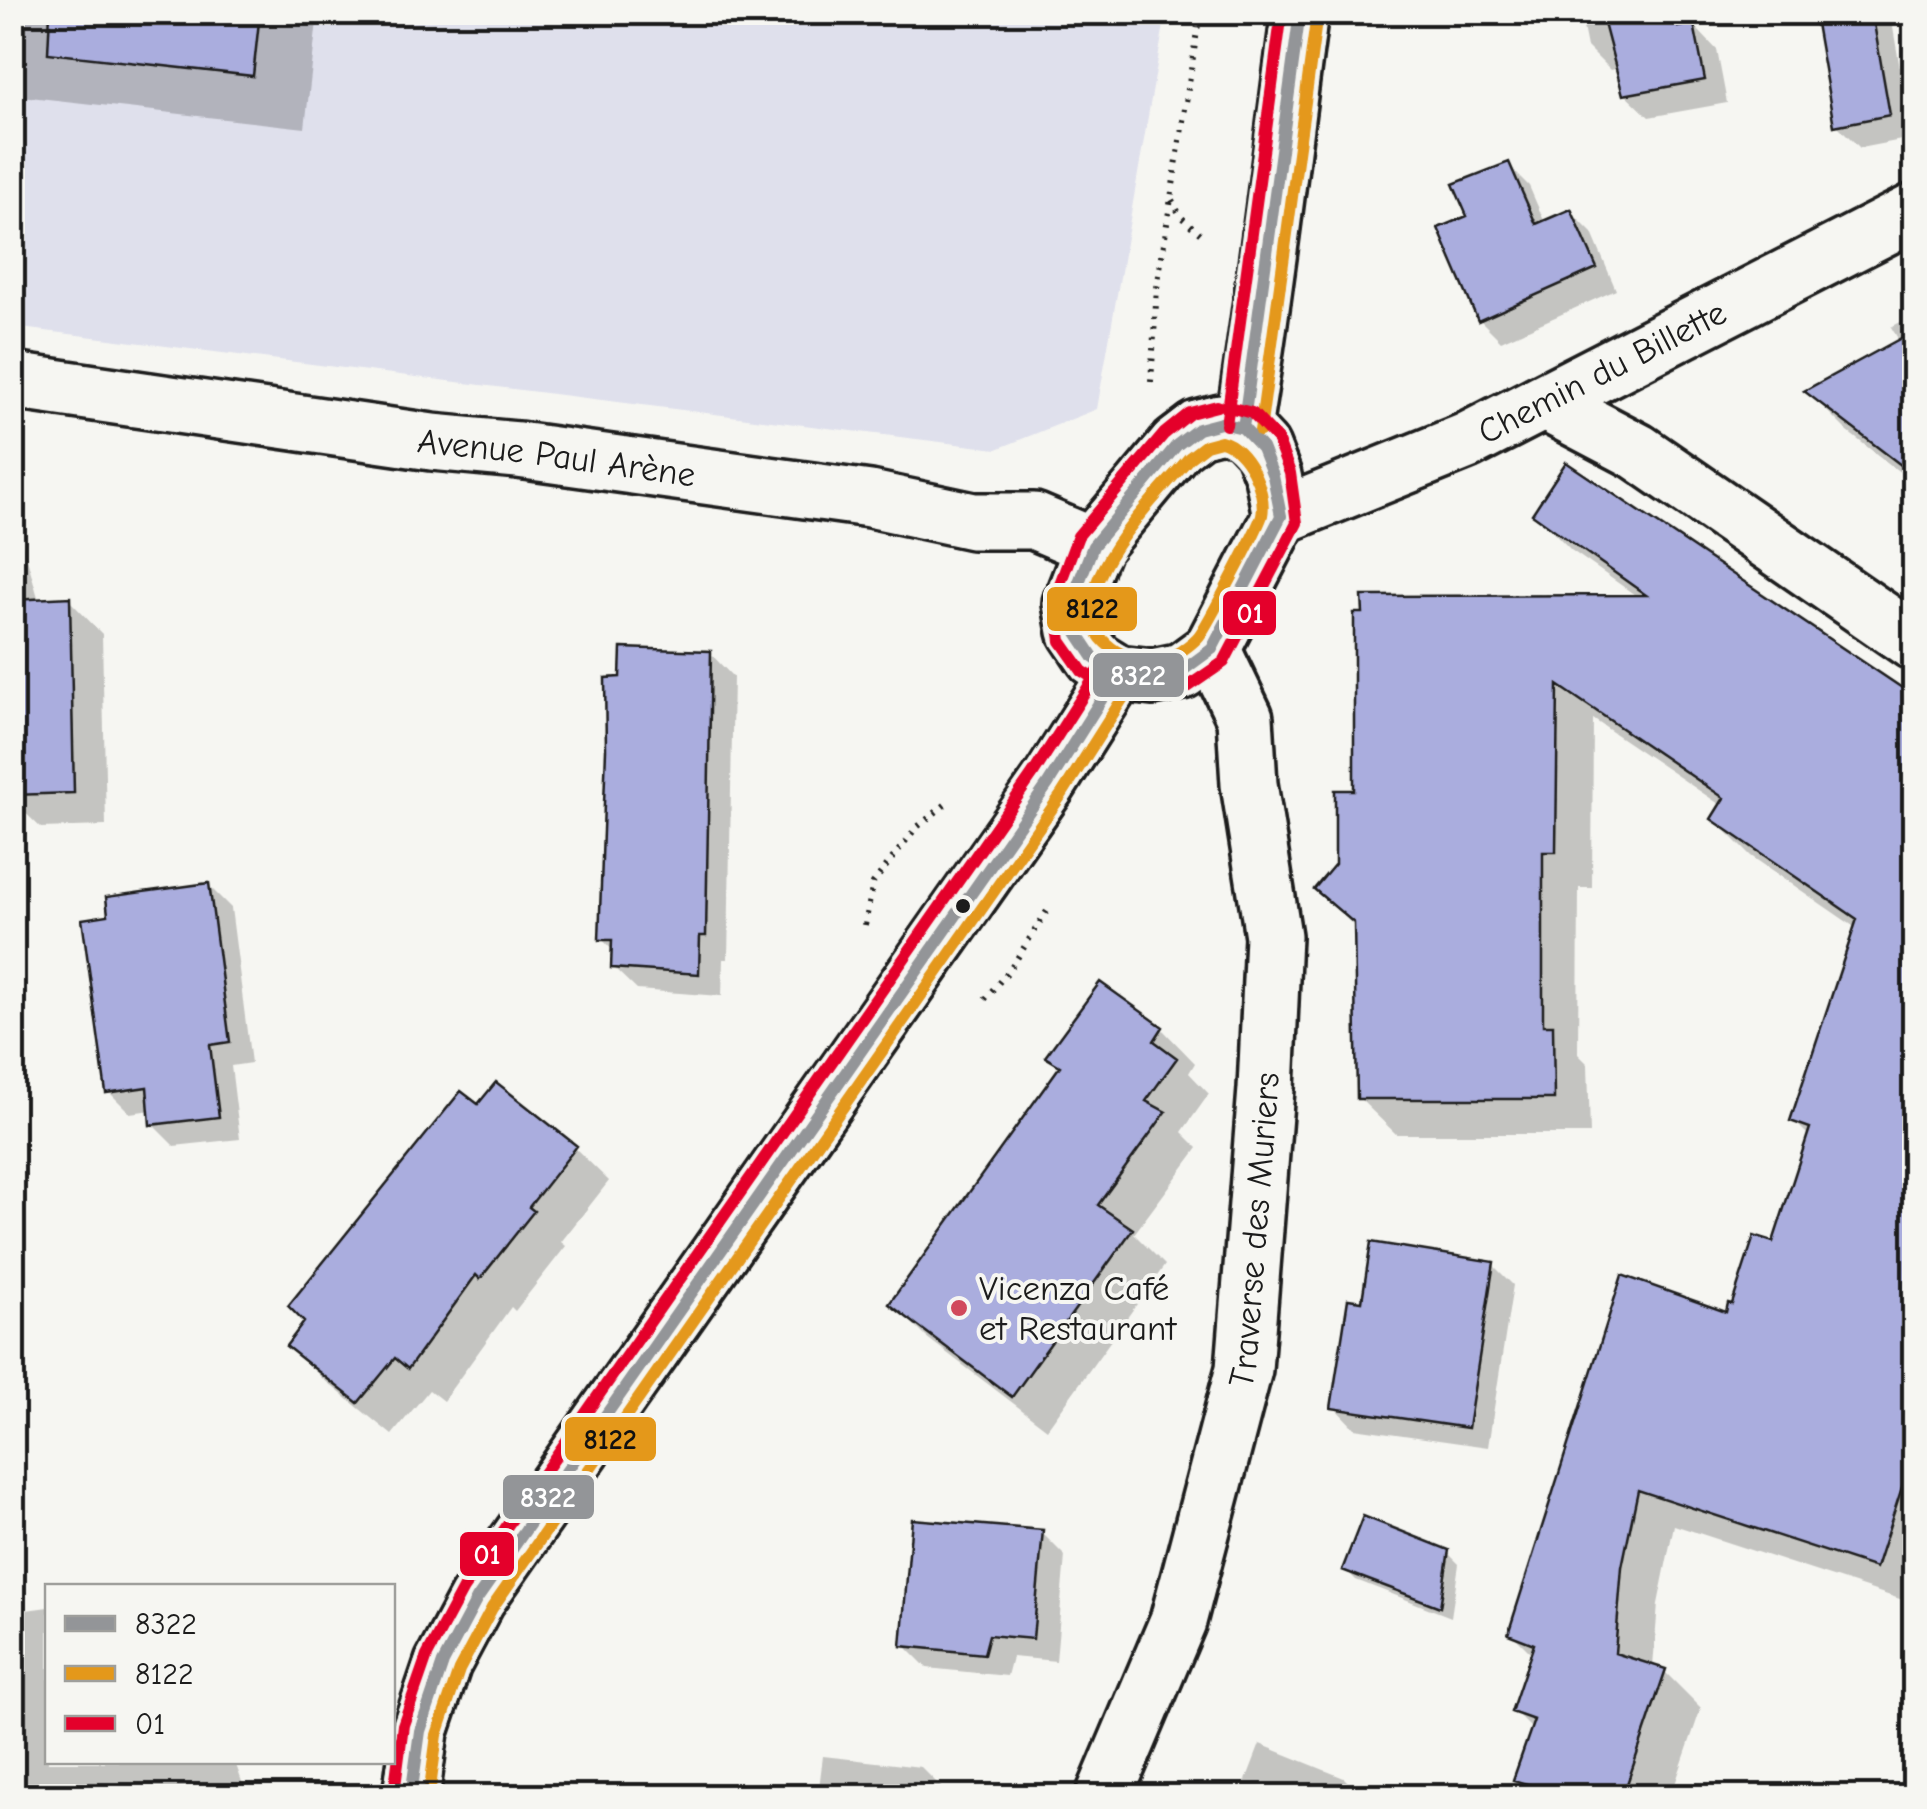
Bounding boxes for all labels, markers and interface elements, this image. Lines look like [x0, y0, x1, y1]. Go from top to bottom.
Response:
street label: Chemin du Billette [1471, 291, 1733, 452]
street label: Avenue Paul Arène [415, 420, 698, 495]
line badge: 8122 [1045, 585, 1139, 633]
line badge: 01 [1221, 589, 1278, 637]
text: 8122 [1065, 593, 1119, 625]
text: 01 [1236, 598, 1264, 630]
line badge: 8322 [1091, 651, 1186, 699]
text: 8322 [1110, 660, 1166, 692]
unlabelled marker [953, 896, 973, 916]
street label: Traverse des Muriers [1219, 1071, 1287, 1392]
place label: Vicenza Café et Restaurant [979, 1268, 1177, 1349]
marker: Vicenza Café et Restaurant [948, 1297, 970, 1319]
line badge: 8122 [563, 1415, 658, 1463]
text: 8122 [583, 1424, 637, 1456]
line badge: 8322 [501, 1473, 596, 1521]
text: 8322 [520, 1482, 576, 1514]
line badge: 01 [458, 1530, 516, 1578]
text: 01 [473, 1539, 501, 1571]
legend [45, 1584, 395, 1764]
text: 8322 [135, 1607, 197, 1642]
text: 8122 [135, 1657, 194, 1692]
text: 01 [135, 1707, 165, 1742]

